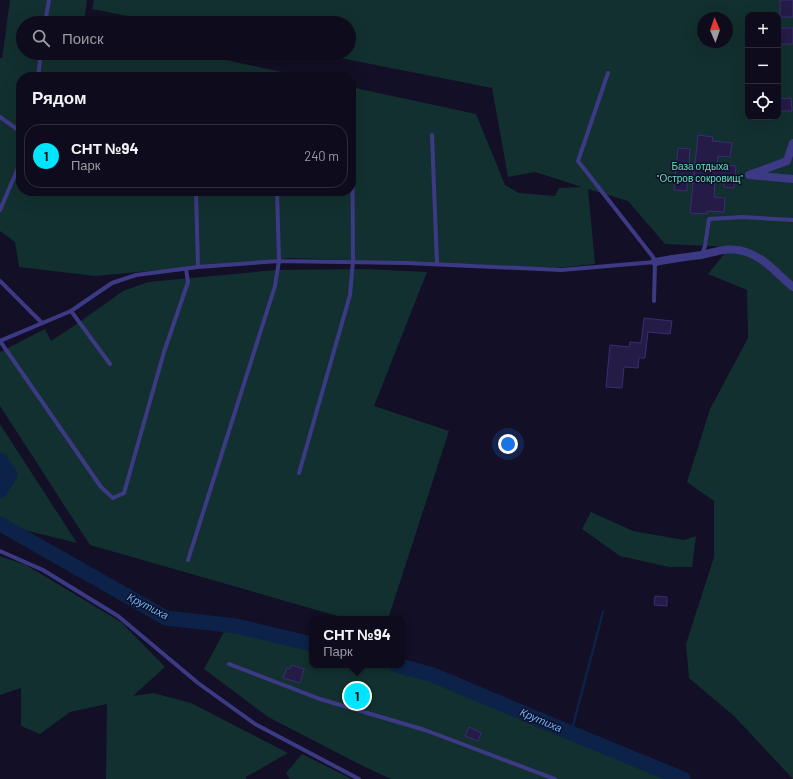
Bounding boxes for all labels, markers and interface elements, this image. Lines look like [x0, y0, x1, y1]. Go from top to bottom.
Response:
north arrow [697, 12, 733, 48]
map controls [745, 12, 781, 120]
button: + [745, 12, 781, 48]
search box [16, 16, 356, 60]
icon: search [30, 27, 52, 49]
text: Поиск [62, 29, 104, 47]
button: − [745, 48, 781, 84]
button: locate [745, 84, 781, 120]
text: Рядом [32, 87, 87, 107]
text: СНТ №94 [71, 139, 139, 157]
text: 1 [44, 148, 48, 164]
text: 240 m [304, 148, 339, 164]
text: Парк [71, 157, 101, 173]
park label: База отдыха "Остров сокровищ" [657, 160, 744, 184]
your location [498, 434, 518, 454]
water label: Крутиха [125, 590, 171, 621]
popup [309, 616, 405, 668]
text: СНТ №94 [323, 625, 391, 643]
text: Парк [323, 643, 353, 659]
pin: 1 [344, 681, 370, 711]
water label: Крутиха [518, 705, 564, 734]

